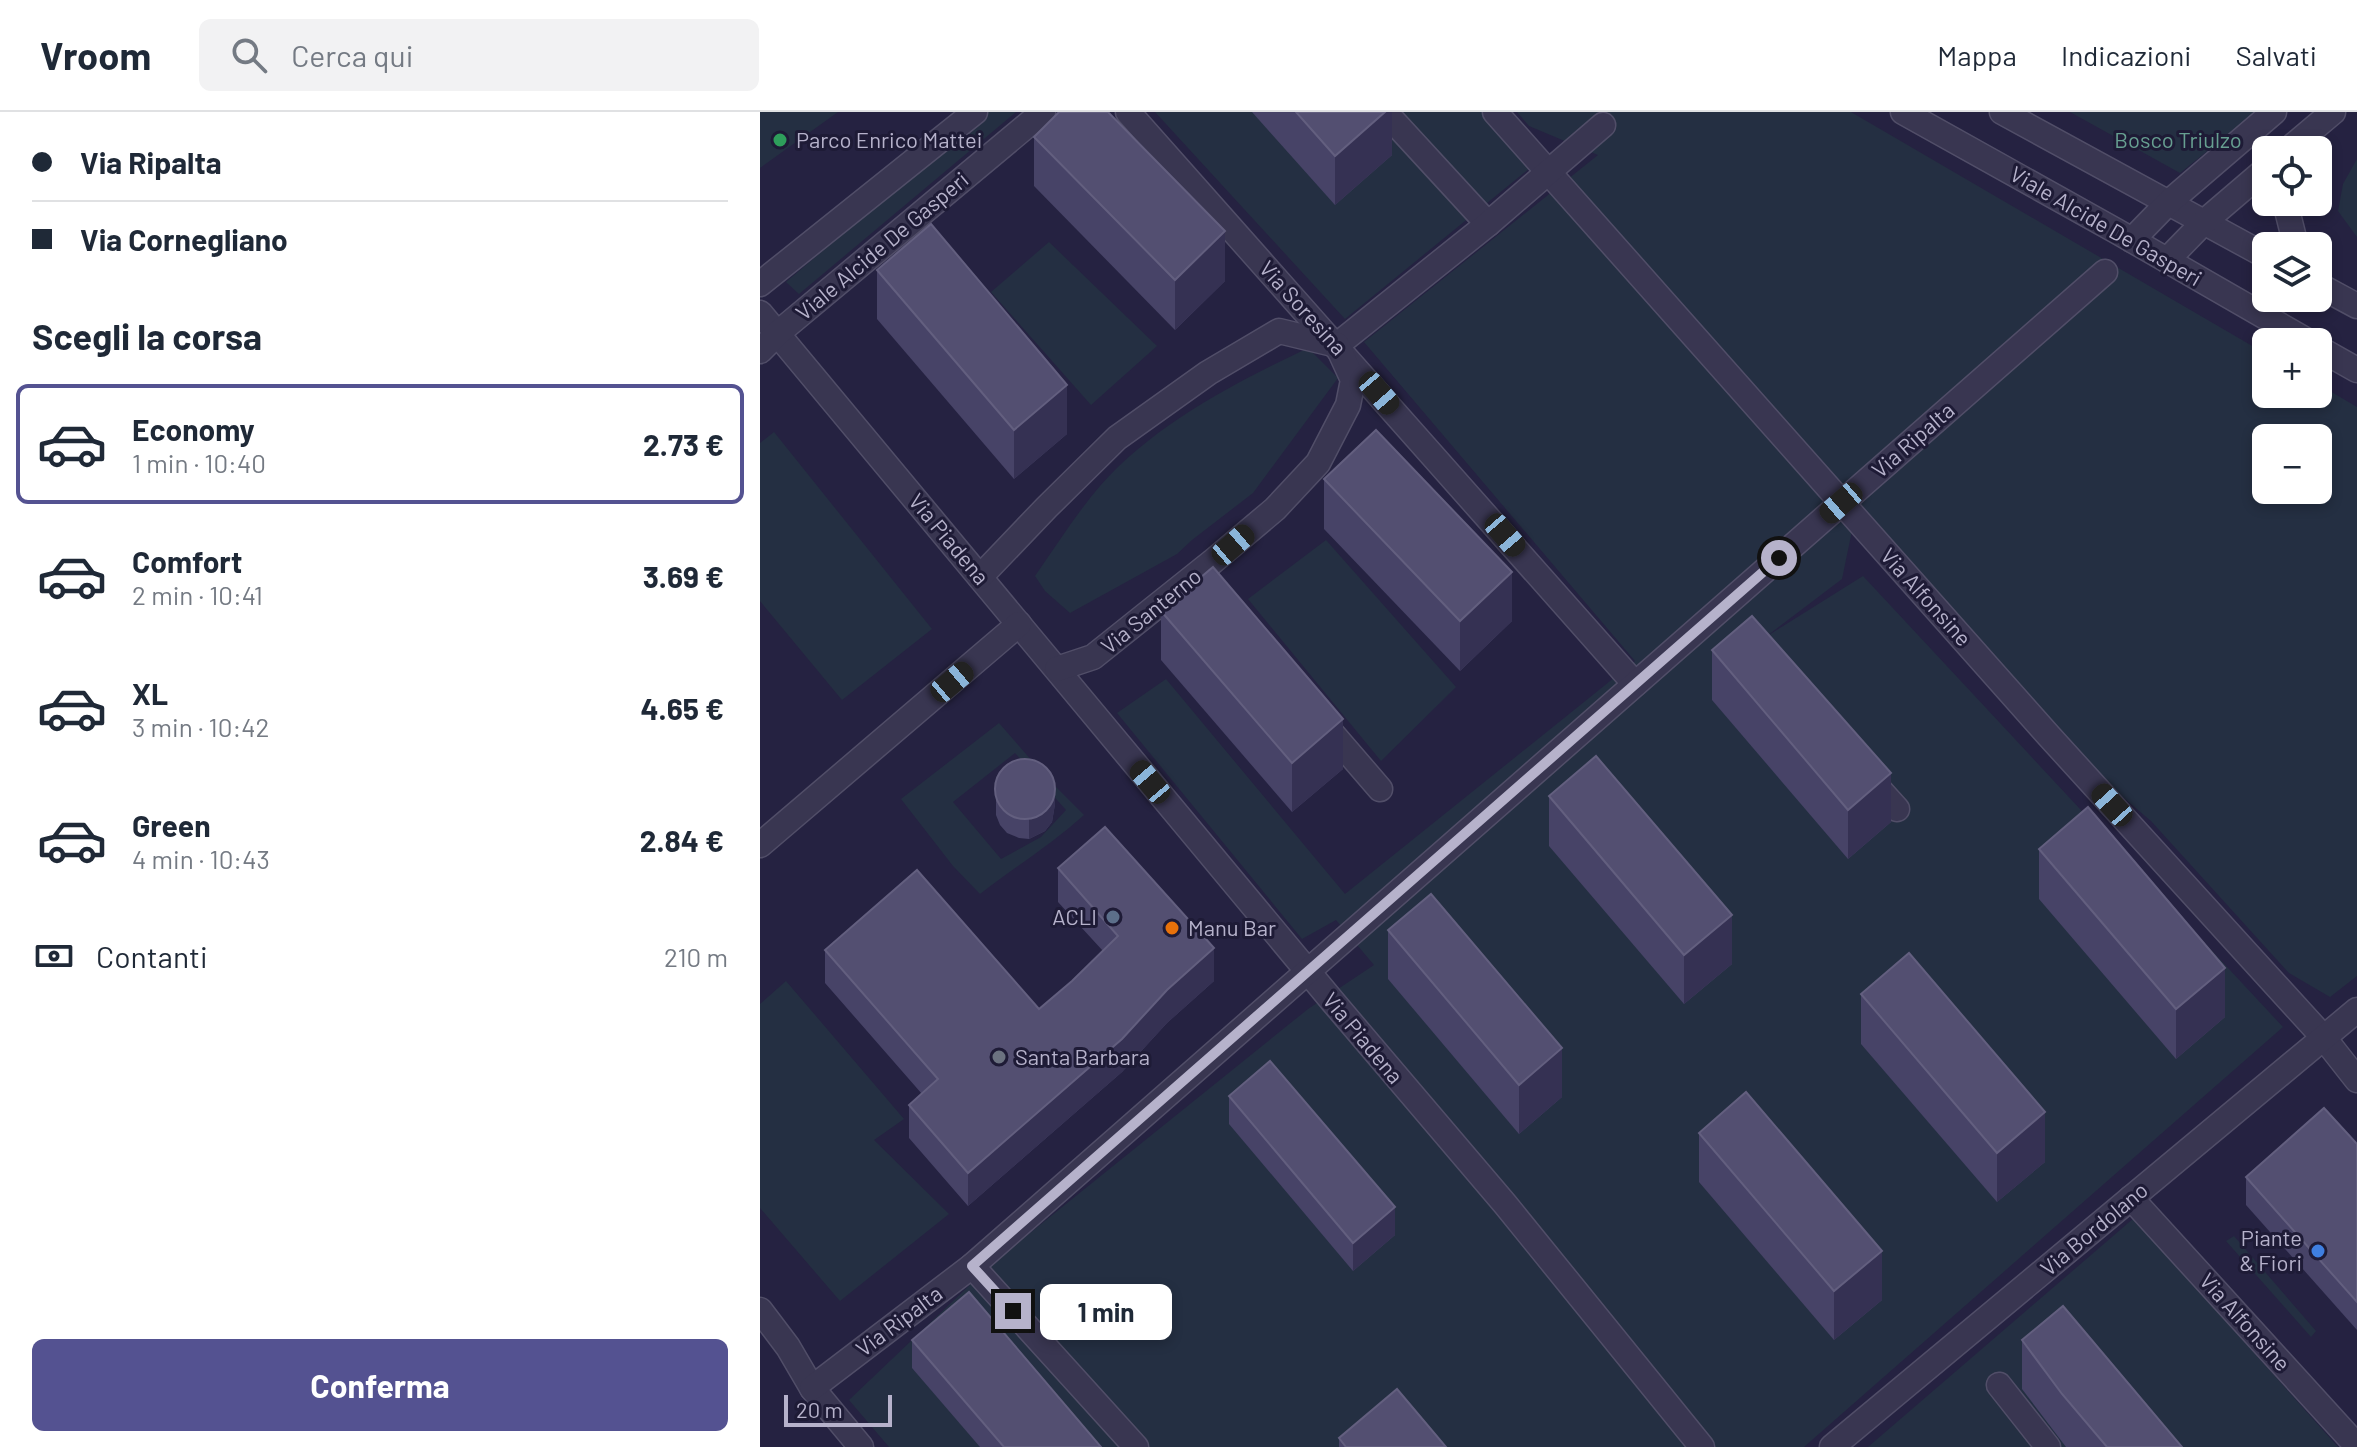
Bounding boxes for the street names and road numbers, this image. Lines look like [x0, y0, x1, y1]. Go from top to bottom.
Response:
street label: Viale Alcide De Gasperi [2006, 160, 2207, 291]
street label: Viale Alcide De Gasperi [790, 166, 973, 325]
street label: Via Soresina [1255, 255, 1353, 360]
street label: Via Ripalta [1866, 396, 1959, 482]
street label: Via Piadena [904, 488, 995, 589]
street label: Via Alfonsine [1876, 542, 1978, 651]
street label: Via Santerno [1095, 562, 1206, 658]
street label: Via Piadena [1318, 987, 1409, 1088]
street label: Via Bordolano [2034, 1176, 2152, 1281]
street label: Via Alfonsine [2195, 1267, 2297, 1376]
street label: Via Ripalta [850, 1279, 947, 1361]

